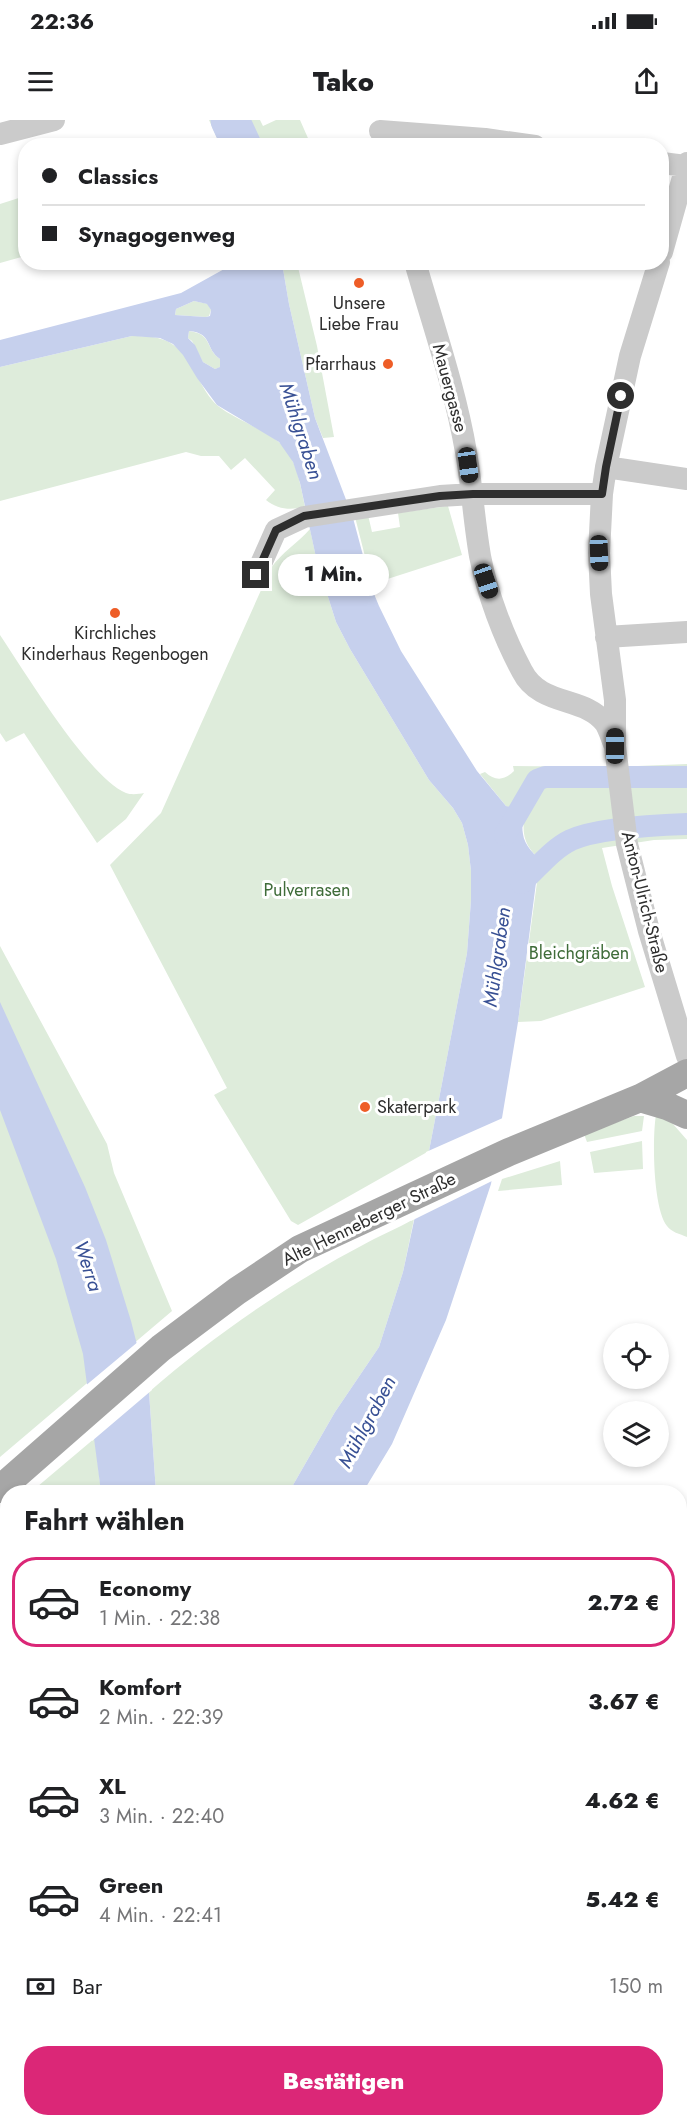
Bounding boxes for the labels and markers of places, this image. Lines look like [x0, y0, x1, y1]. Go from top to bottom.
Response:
marker: Unsere Liebe Frau [352, 276, 366, 290]
place label: Unsere Liebe Frau [319, 290, 399, 337]
place label: Pfarrhaus [305, 351, 376, 377]
marker: Pfarrhaus [381, 357, 395, 371]
marker: Kirchliches Kinderhaus Regenbogen [108, 606, 122, 620]
place label: Kirchliches Kinderhaus Regenbogen [21, 620, 209, 667]
place label: Skaterpark [377, 1094, 456, 1120]
marker: Skaterpark [358, 1100, 372, 1114]

